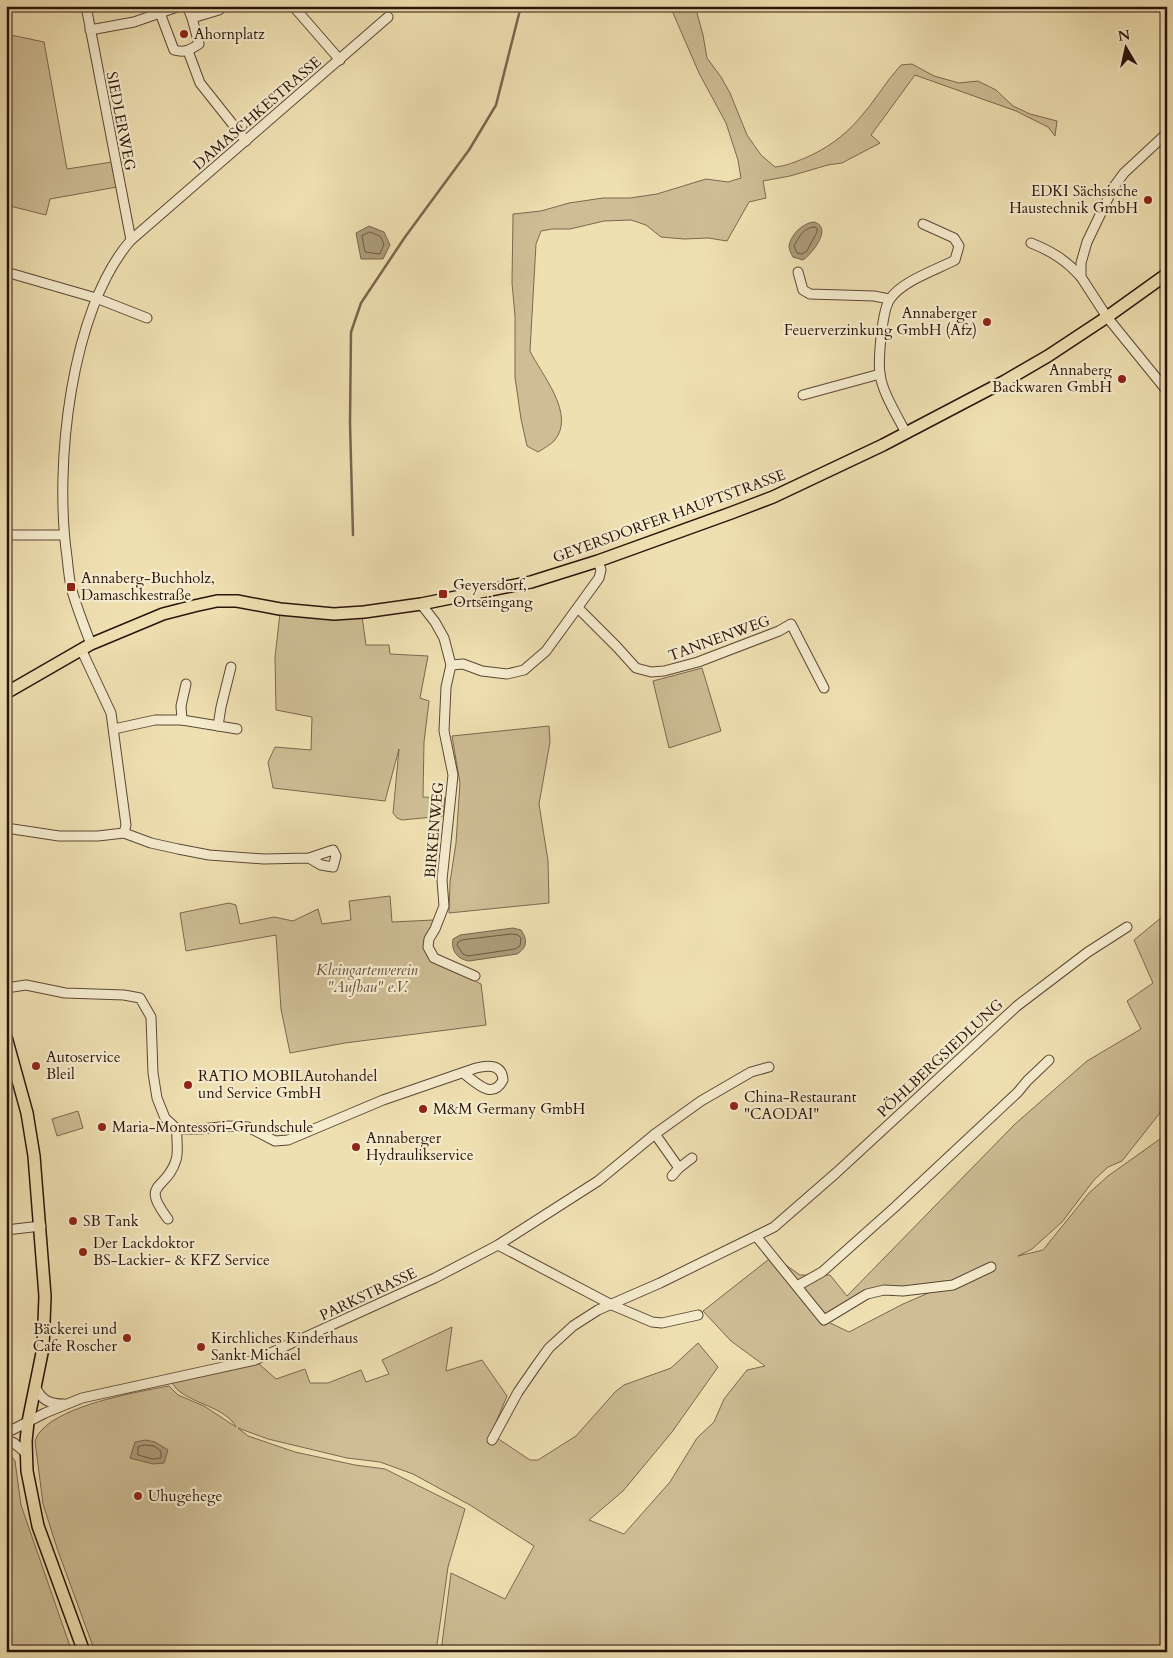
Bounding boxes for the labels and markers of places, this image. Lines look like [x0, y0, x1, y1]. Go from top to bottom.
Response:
place label: Ahornplatz [194, 24, 265, 44]
marker: Ahornplatz [178, 28, 190, 40]
place label: EDKI Sächsische Haustechnik GmbH [1009, 181, 1138, 218]
marker: EDKI Sächsische Haustechnik GmbH [1142, 194, 1154, 206]
place label: Annaberger Feuerverzinkung GmbH (Afz) [784, 303, 978, 340]
marker: Annaberger Feuerverzinkung GmbH (Afz) [981, 316, 993, 328]
place label: Annaberg Backwaren GmbH [992, 360, 1113, 397]
marker: Annaberg Backwaren GmbH [1116, 373, 1128, 385]
place label: Annaberg-Buchholz, Damaschkestraße [81, 568, 215, 605]
place label: Geyersdorf, Ortseingang [453, 575, 533, 612]
marker: Annaberg-Buchholz, Damaschkestraße [65, 581, 77, 593]
marker: Geyersdorf, Ortseingang [437, 588, 449, 600]
place label: Autoservice Bleil [46, 1047, 121, 1084]
marker: Autoservice Bleil [30, 1060, 42, 1072]
place label: RATIO MOBILAutohandel und Service GmbH [198, 1066, 377, 1103]
marker: RATIO MOBILAutohandel und Service GmbH [182, 1079, 194, 1091]
place label: China-Restaurant "CAODAI" [744, 1087, 857, 1124]
place label: M&M Germany GmbH [433, 1099, 586, 1119]
marker: China-Restaurant "CAODAI" [728, 1100, 740, 1112]
marker: M&M Germany GmbH [417, 1103, 429, 1115]
place label: Maria-Montessori-Grundschule [112, 1117, 314, 1137]
marker: Maria-Montessori-Grundschule [96, 1121, 108, 1133]
place label: Annaberger Hydraulikservice [366, 1128, 474, 1165]
marker: Annaberger Hydraulikservice [350, 1141, 362, 1153]
place label: SB Tank [83, 1211, 139, 1231]
marker: SB Tank [67, 1215, 79, 1227]
place label: Der Lackdoktor BS-Lackier- & KFZ Service [93, 1233, 270, 1270]
marker: Der Lackdoktor BS-Lackier- & KFZ Service [77, 1246, 89, 1258]
place label: Bäckerei und Cafe Roscher [33, 1319, 118, 1356]
place label: Kirchliches Kinderhaus Sankt Michael [211, 1328, 358, 1365]
marker: Bäckerei und Cafe Roscher [121, 1332, 133, 1344]
marker: Kirchliches Kinderhaus Sankt Michael [195, 1341, 207, 1353]
place label: Uhugehege [148, 1486, 222, 1506]
marker: Uhugehege [132, 1490, 144, 1502]

